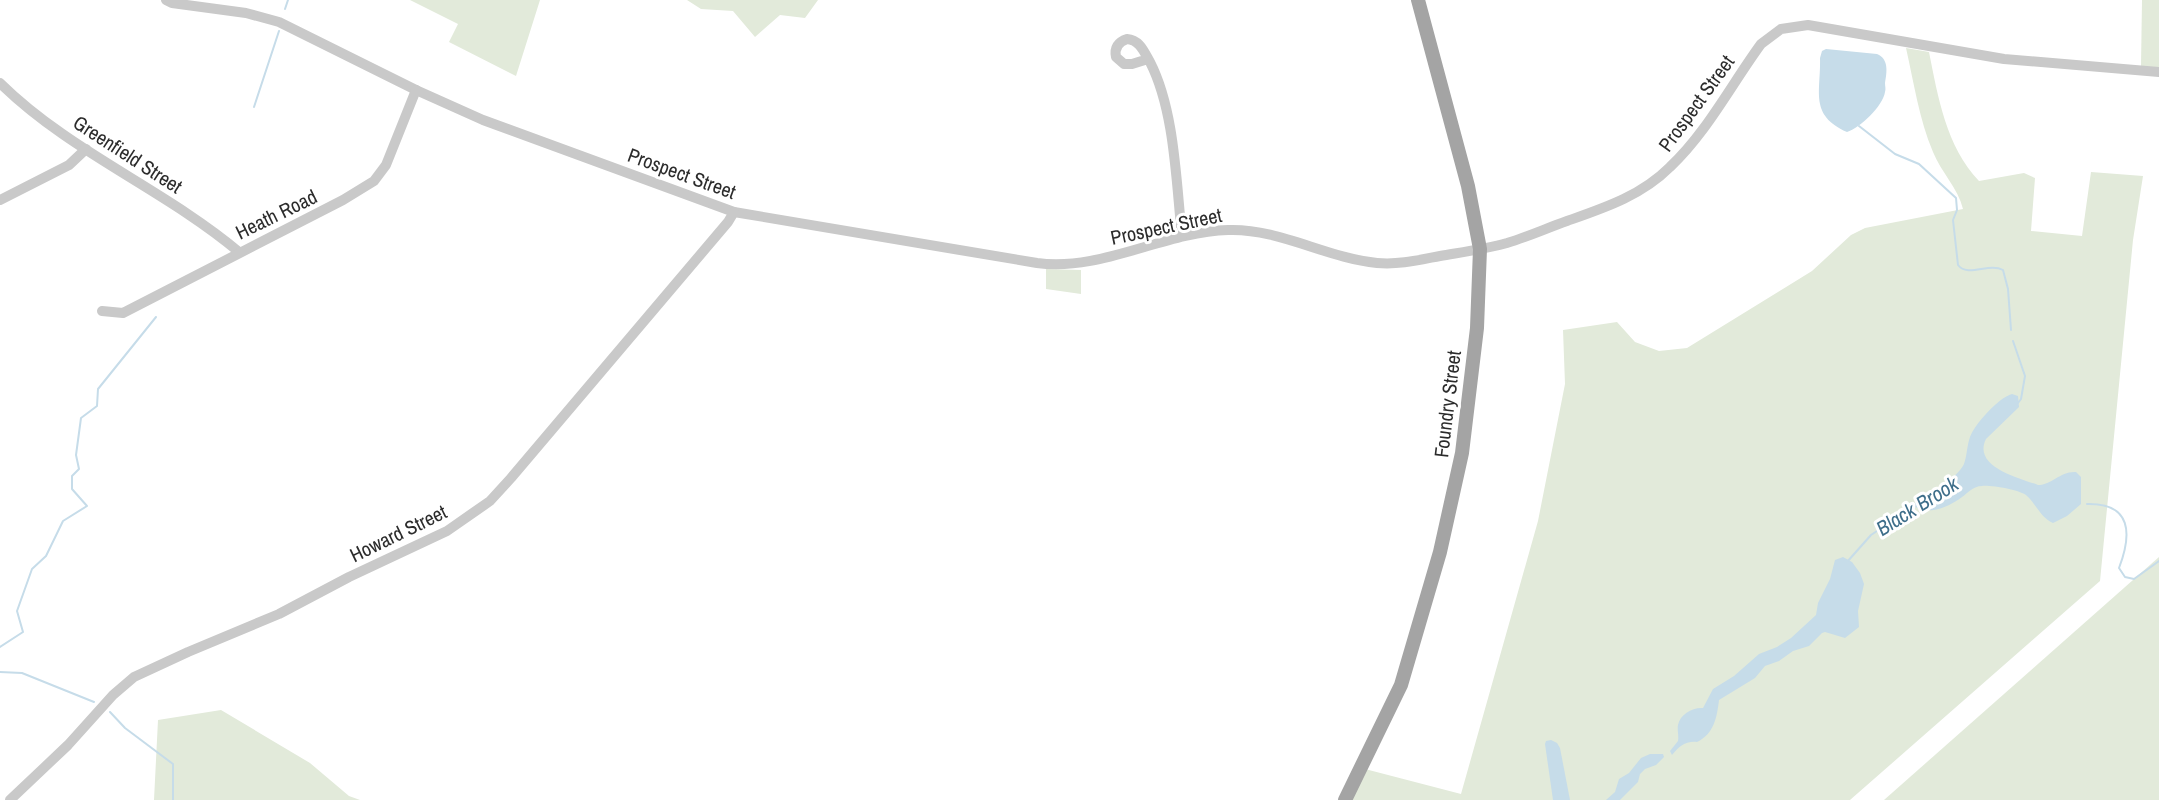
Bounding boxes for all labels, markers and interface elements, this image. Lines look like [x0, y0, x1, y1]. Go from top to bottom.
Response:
street label: Prospect Street [1652, 49, 1740, 157]
street label: Greenfield Street [68, 109, 188, 200]
street label: Prospect Street [624, 141, 740, 205]
street label: Heath Road [231, 183, 321, 245]
street label: Prospect Street [1108, 201, 1225, 251]
street label: Foundry Street [1427, 348, 1467, 459]
water label: Black Brook [1870, 469, 1965, 543]
street label: Howard Street [345, 498, 451, 568]

